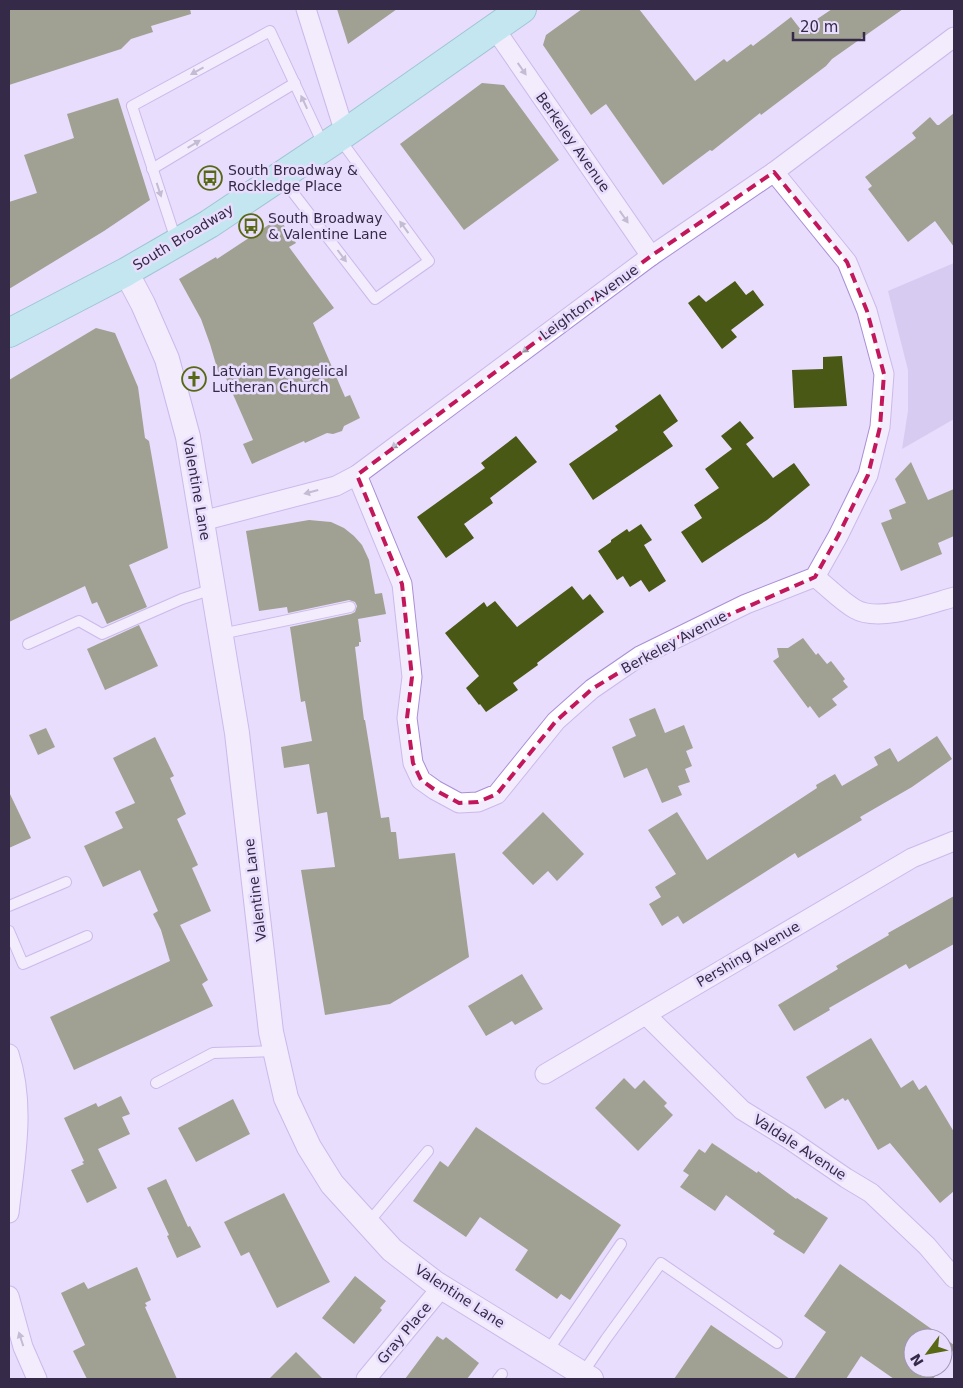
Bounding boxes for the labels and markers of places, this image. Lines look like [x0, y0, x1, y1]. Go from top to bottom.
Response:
place label: South Broadway & Rockledge Place [228, 162, 358, 194]
bus stop icon: South Broadway & Rockledge Place [197, 165, 223, 191]
place label: South Broadway & Valentine Lane [268, 210, 387, 242]
bus stop icon: South Broadway & Valentine Lane [238, 213, 264, 239]
place label: Latvian Evangelical Lutheran Church [212, 363, 348, 395]
church icon: Latvian Evangelical Lutheran Church [181, 366, 207, 392]

